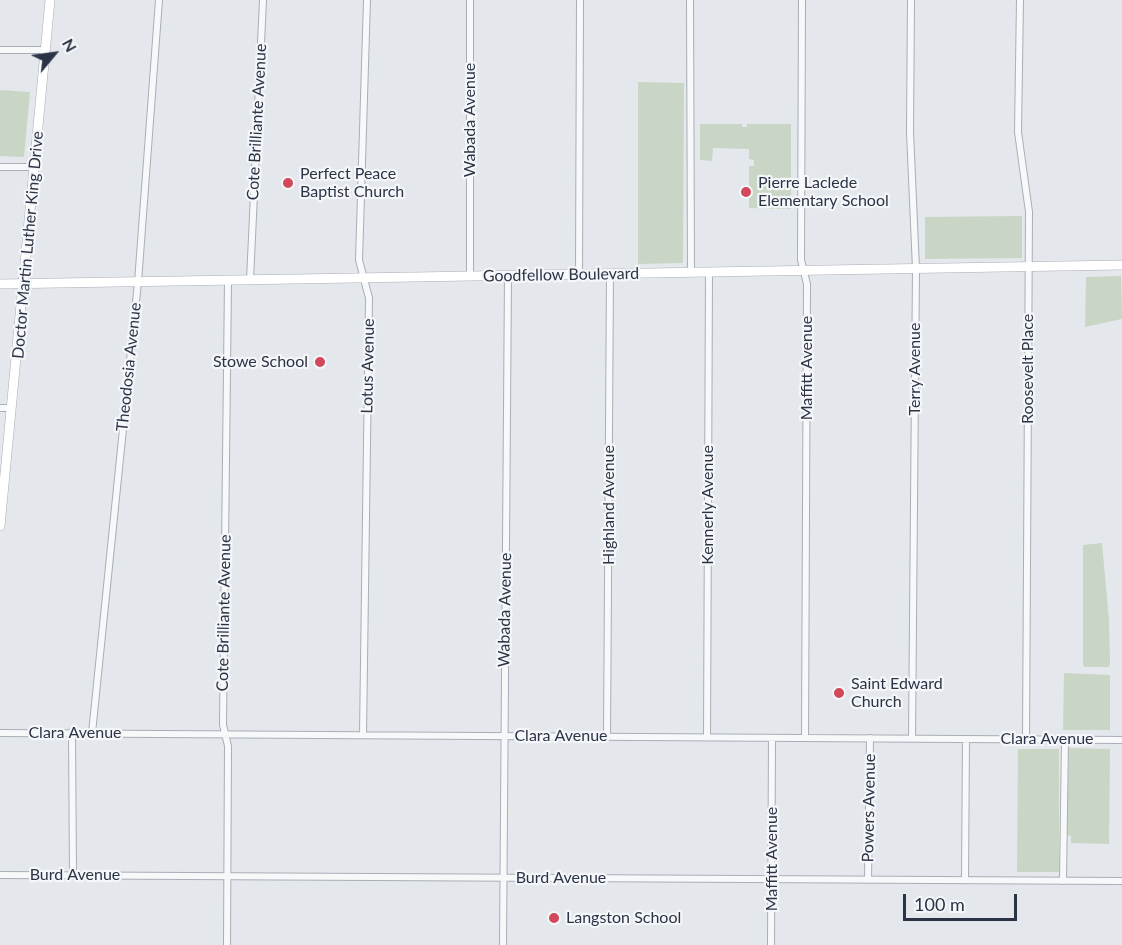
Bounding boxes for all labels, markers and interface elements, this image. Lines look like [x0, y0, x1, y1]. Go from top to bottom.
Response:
north arrow [24, 24, 84, 84]
text: N [59, 35, 81, 55]
street label: Cote Brilliante Avenue [243, 43, 271, 201]
street label: Wabada Avenue [460, 63, 480, 177]
street label: Doctor Martin Luther King Drive [8, 130, 48, 360]
place label: Perfect Peace Baptist Church [300, 164, 404, 202]
place label: Pierre Laclede Elementary School [758, 173, 889, 211]
marker: Perfect Peace Baptist Church [281, 176, 295, 190]
marker: Pierre Laclede Elementary School [739, 185, 753, 199]
street label: Goodfellow Boulevard [483, 264, 639, 286]
street label: Theodosia Avenue [113, 302, 145, 432]
street label: Roosevelt Place [1018, 314, 1038, 424]
street label: Maffitt Avenue [797, 316, 817, 420]
street label: Lotus Avenue [358, 318, 378, 414]
street label: Terry Avenue [905, 323, 925, 415]
place label: Stowe School [213, 352, 308, 372]
marker: Stowe School [313, 355, 327, 369]
street label: Highland Avenue [599, 445, 619, 565]
street label: Kennerly Avenue [698, 445, 718, 565]
street label: Cote Brilliante Avenue [213, 534, 235, 692]
street label: Wabada Avenue [494, 553, 516, 667]
place label: Saint Edward Church [851, 674, 943, 712]
marker: Saint Edward Church [832, 686, 846, 700]
street label: Clara Avenue [28, 723, 122, 743]
street label: Clara Avenue [514, 726, 608, 746]
street label: Clara Avenue [1000, 729, 1094, 749]
street label: Powers Avenue [858, 753, 880, 863]
street label: Maffitt Avenue [762, 807, 782, 911]
street label: Burd Avenue [30, 865, 120, 885]
street label: Burd Avenue [516, 868, 606, 888]
scale bar [906, 882, 1020, 920]
text: 100 m [914, 893, 965, 915]
place label: Langston School [566, 908, 681, 928]
marker: Langston School [547, 911, 561, 925]

